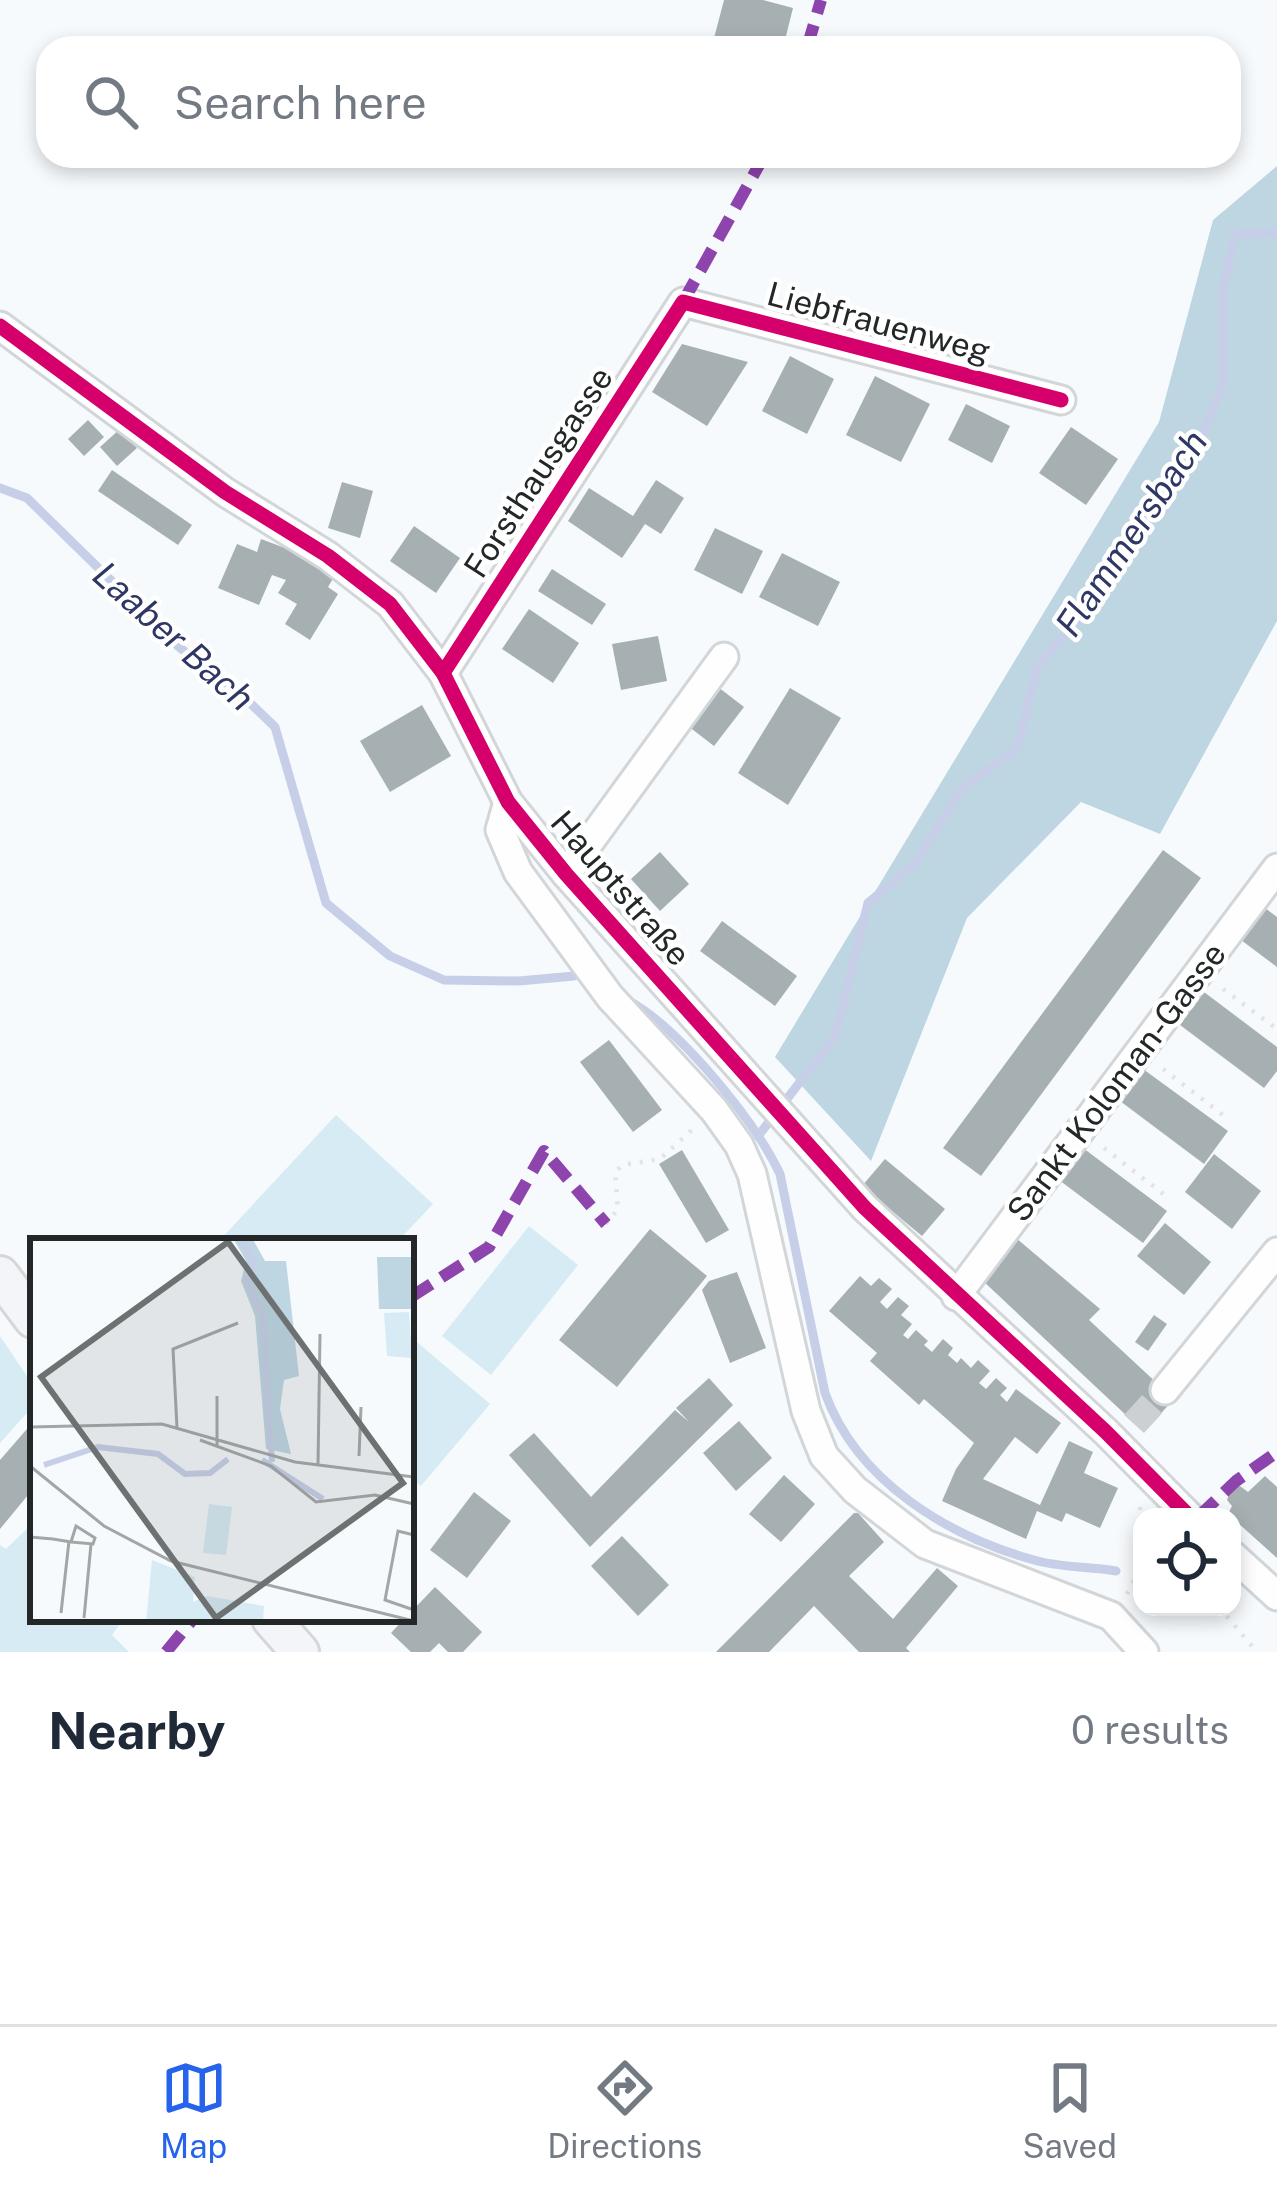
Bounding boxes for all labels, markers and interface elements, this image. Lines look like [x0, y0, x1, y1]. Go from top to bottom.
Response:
search box [36, 36, 1241, 168]
icon: search [78, 69, 144, 135]
text: Search here [174, 76, 427, 129]
street label: Liebfrauenweg [763, 274, 995, 370]
street label: Forsthausgasse [456, 360, 620, 584]
water label: Flammersbach [1047, 422, 1215, 644]
water label: Laaber Bach [85, 553, 263, 719]
street label: Hauptstraße [544, 803, 698, 973]
street label: Sankt Koloman-Gasse [999, 935, 1233, 1229]
inset map [30, 1238, 414, 1622]
map controls [1133, 1508, 1241, 1616]
button: locate [1133, 1508, 1241, 1616]
text: Nearby [48, 1701, 225, 1760]
text: 0 results [1071, 1707, 1229, 1753]
tab: Map [160, 2055, 227, 2165]
tab: Directions [547, 2055, 702, 2165]
tab: Saved [1023, 2055, 1117, 2165]

